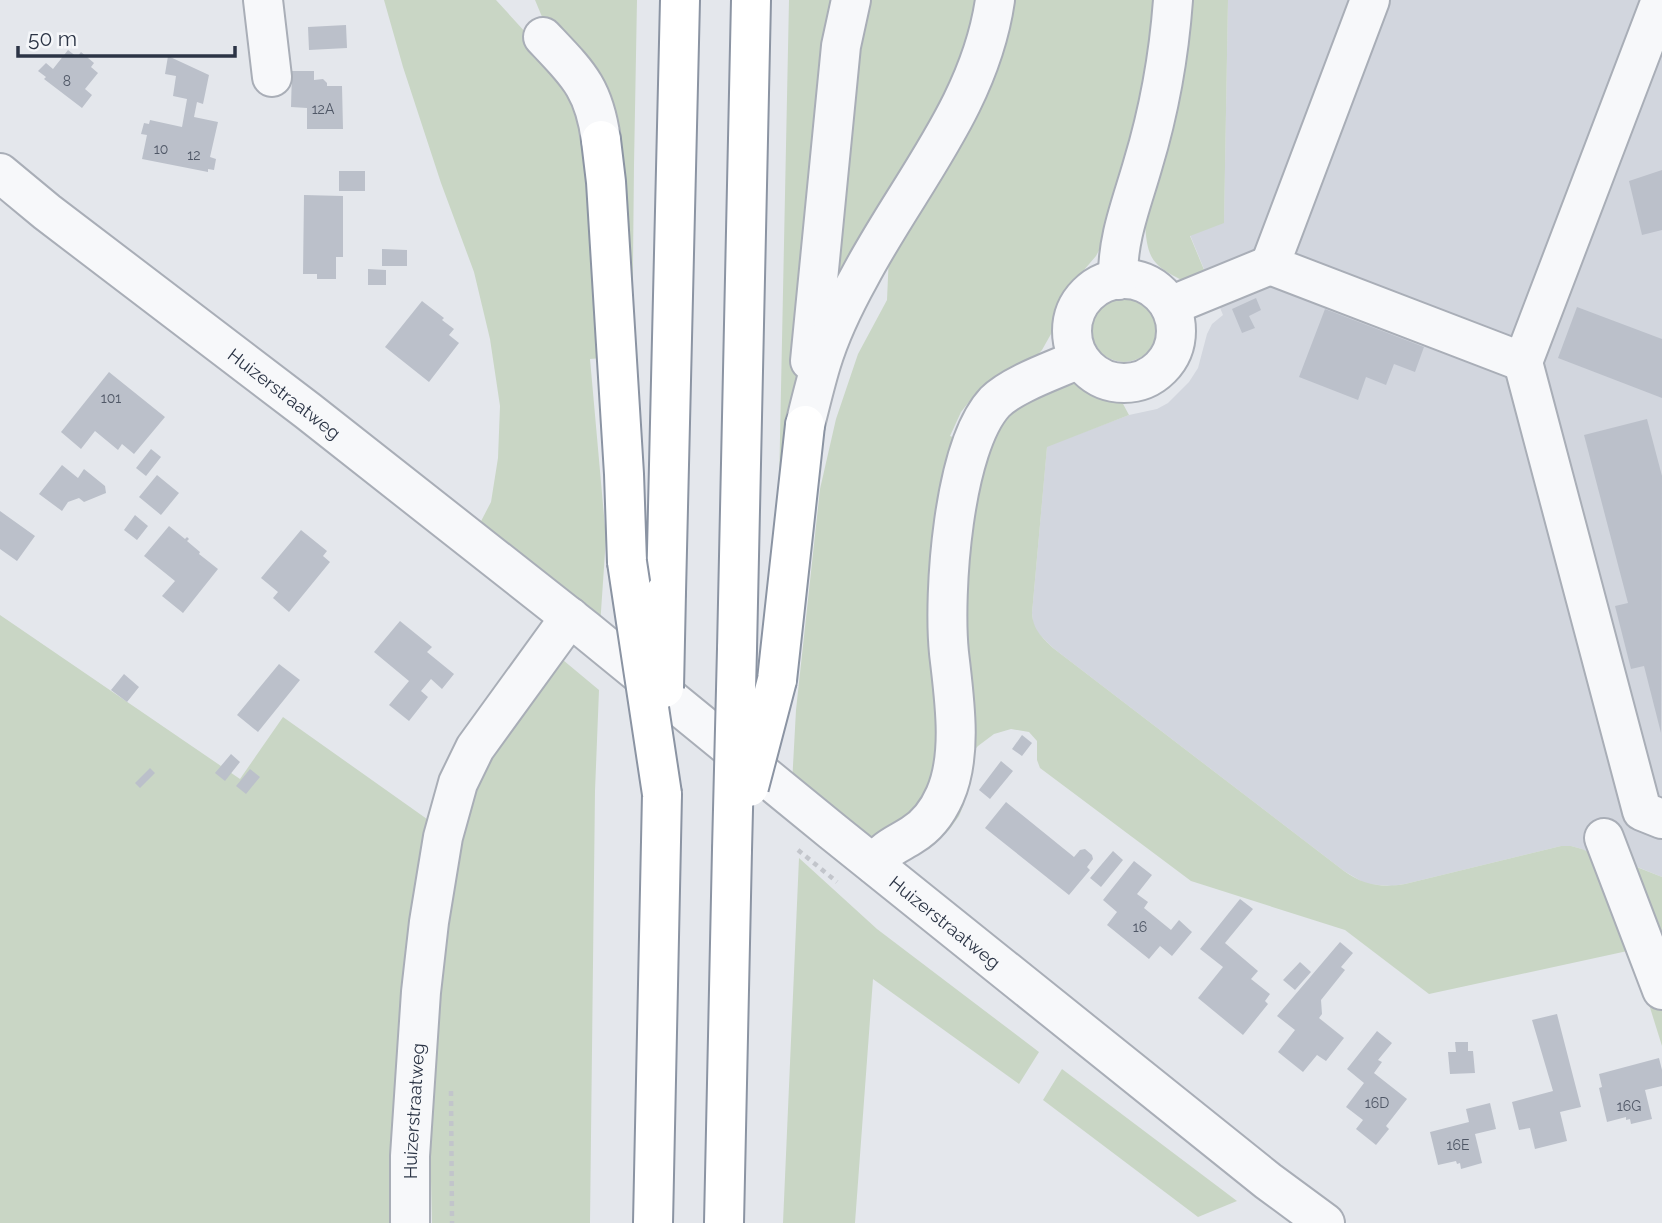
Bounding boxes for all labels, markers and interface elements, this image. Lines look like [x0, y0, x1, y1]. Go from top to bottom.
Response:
scale bar [18, 14, 234, 58]
text: 50 m [28, 26, 77, 51]
house number: 8 [63, 73, 71, 89]
house number: 12A [312, 101, 335, 117]
house number: 10 [154, 141, 168, 157]
house number: 12 [187, 147, 201, 163]
street label: Huizerstraatweg [224, 344, 345, 443]
house number: 101 [101, 390, 121, 406]
street label: Huizerstraatweg [886, 871, 1005, 973]
house number: 16 [1133, 919, 1147, 935]
street label: Huizerstraatweg [400, 1042, 428, 1179]
house number: 16D [1365, 1095, 1389, 1111]
house number: 16G [1617, 1098, 1641, 1114]
house number: 16E [1447, 1137, 1469, 1153]

